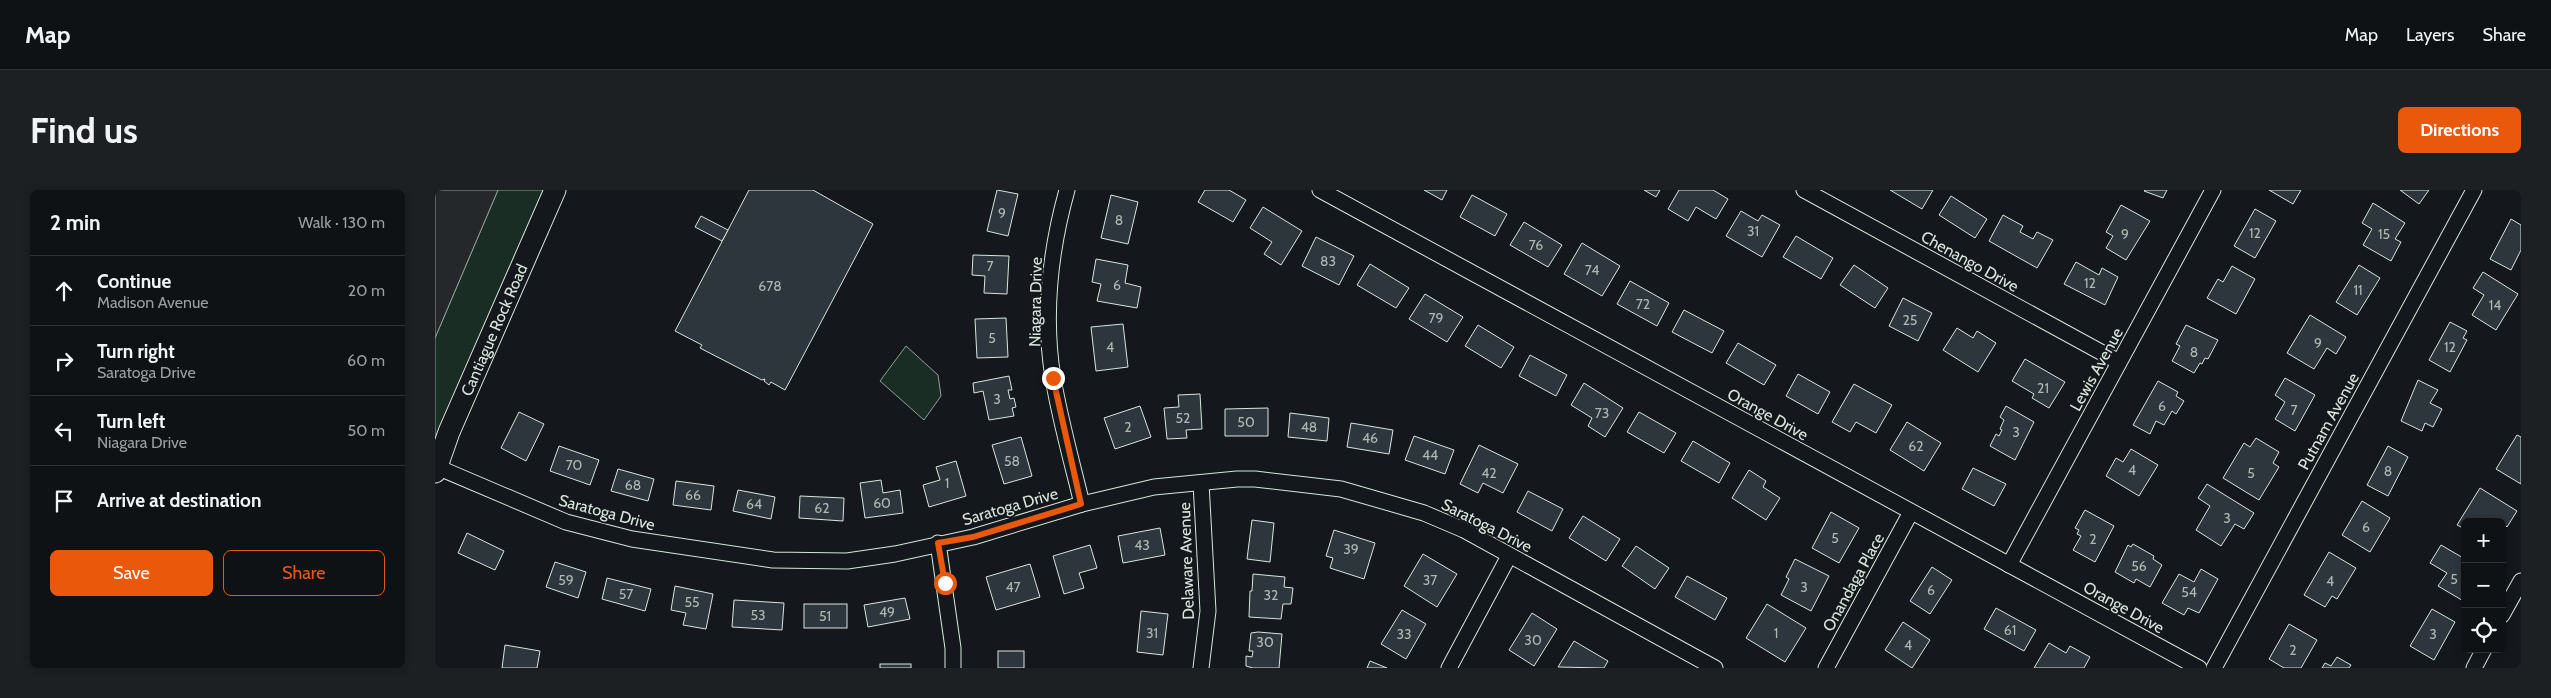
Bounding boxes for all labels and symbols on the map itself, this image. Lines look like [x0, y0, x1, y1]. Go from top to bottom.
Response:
house number: 9 [998, 204, 1006, 222]
house number: 8 [1115, 211, 1123, 229]
house number: 31 [1747, 222, 1759, 240]
house number: 12 [2249, 224, 2261, 242]
house number: 9 [2121, 225, 2129, 243]
house number: 15 [2378, 225, 2390, 243]
street label: Chenango Drive [1918, 227, 2022, 296]
house number: 76 [1529, 236, 1543, 254]
house number: 83 [1320, 252, 1336, 270]
house number: 7 [986, 257, 994, 275]
street label: Niagara Drive [1025, 257, 1046, 347]
street label: Cantiague Rock Road [457, 261, 531, 399]
house number: 74 [1585, 261, 1599, 279]
house number: 12 [2084, 274, 2096, 292]
house number: 6 [1113, 276, 1121, 294]
house number: 678 [758, 277, 782, 295]
house number: 11 [2353, 281, 2363, 299]
house number: 72 [1636, 295, 1650, 313]
house number: 14 [2489, 296, 2501, 314]
house number: 79 [1429, 309, 1444, 327]
house number: 25 [1903, 311, 1917, 329]
street label: Lewis Avenue [2066, 324, 2127, 414]
house number: 5 [988, 329, 996, 347]
house number: 9 [2314, 334, 2322, 352]
house number: 4 [1106, 338, 1114, 356]
house number: 12 [2444, 338, 2456, 356]
house number: 8 [2190, 343, 2198, 361]
route end [1042, 367, 1065, 390]
street label: Putnam Avenue [2294, 369, 2363, 473]
house number: 21 [2037, 379, 2049, 397]
street label: Orange Drive [1724, 384, 1811, 444]
house number: 3 [993, 390, 1001, 408]
house number: 6 [2158, 397, 2166, 415]
house number: 7 [2290, 401, 2298, 419]
house number: 73 [1595, 404, 1609, 422]
house number: 52 [1176, 409, 1190, 427]
house number: 50 [1237, 413, 1255, 431]
house number: 2 [1124, 418, 1132, 436]
house number: 48 [1301, 418, 1317, 436]
house number: 3 [2012, 423, 2020, 441]
house number: 46 [1362, 429, 1378, 447]
house number: 62 [1908, 437, 1924, 455]
house number: 44 [1422, 446, 1438, 464]
house number: 58 [1004, 452, 1020, 470]
house number: 70 [566, 456, 583, 474]
house number: 4 [2128, 461, 2136, 479]
house number: 8 [2384, 462, 2392, 480]
house number: 42 [1481, 464, 1497, 482]
house number: 5 [2247, 464, 2255, 482]
house number: 1 [945, 474, 949, 492]
house number: 68 [625, 476, 641, 494]
street label: Saratoga Drive [960, 484, 1060, 529]
house number: 66 [685, 486, 701, 504]
street label: Saratoga Drive [557, 491, 657, 534]
house number: 60 [873, 494, 891, 512]
house number: 64 [746, 495, 762, 513]
street label: Saratoga Drive [1438, 495, 1535, 556]
house number: 62 [814, 499, 830, 517]
street label: Delaware Avenue [1175, 502, 1198, 620]
house number: 3 [2223, 509, 2231, 527]
house number: 6 [2362, 518, 2370, 536]
house number: 5 [1831, 529, 1839, 547]
street label: Onandaga Place [1819, 530, 1888, 635]
house number: 2 [2089, 530, 2097, 548]
house number: 43 [1134, 536, 1150, 554]
house number: 39 [1343, 540, 1359, 558]
house number: 56 [2131, 557, 2147, 575]
house number: 5 [2450, 570, 2458, 588]
house number: 59 [558, 571, 574, 589]
house number: 37 [1423, 571, 1437, 589]
route start [934, 572, 957, 595]
house number: 4 [2326, 572, 2334, 590]
street label: Orange Drive [2080, 577, 2167, 637]
house number: 47 [1005, 578, 1021, 596]
house number: 3 [1800, 578, 1808, 596]
house number: 6 [1927, 581, 1935, 599]
house number: 54 [2181, 583, 2197, 601]
house number: 57 [619, 585, 633, 603]
house number: 32 [1264, 586, 1278, 604]
house number: 55 [684, 593, 700, 611]
house number: 49 [879, 603, 895, 621]
house number: 53 [750, 606, 766, 624]
house number: 51 [819, 607, 831, 625]
house number: 61 [2004, 621, 2016, 639]
house number: 31 [1146, 624, 1158, 642]
house number: 1 [1774, 624, 1778, 642]
house number: 33 [1396, 625, 1412, 643]
house number: 3 [2429, 625, 2437, 643]
house number: 30 [1524, 631, 1542, 649]
house number: 30 [1256, 633, 1274, 651]
house number: 4 [1904, 636, 1912, 654]
house number: 2 [2289, 641, 2297, 659]

